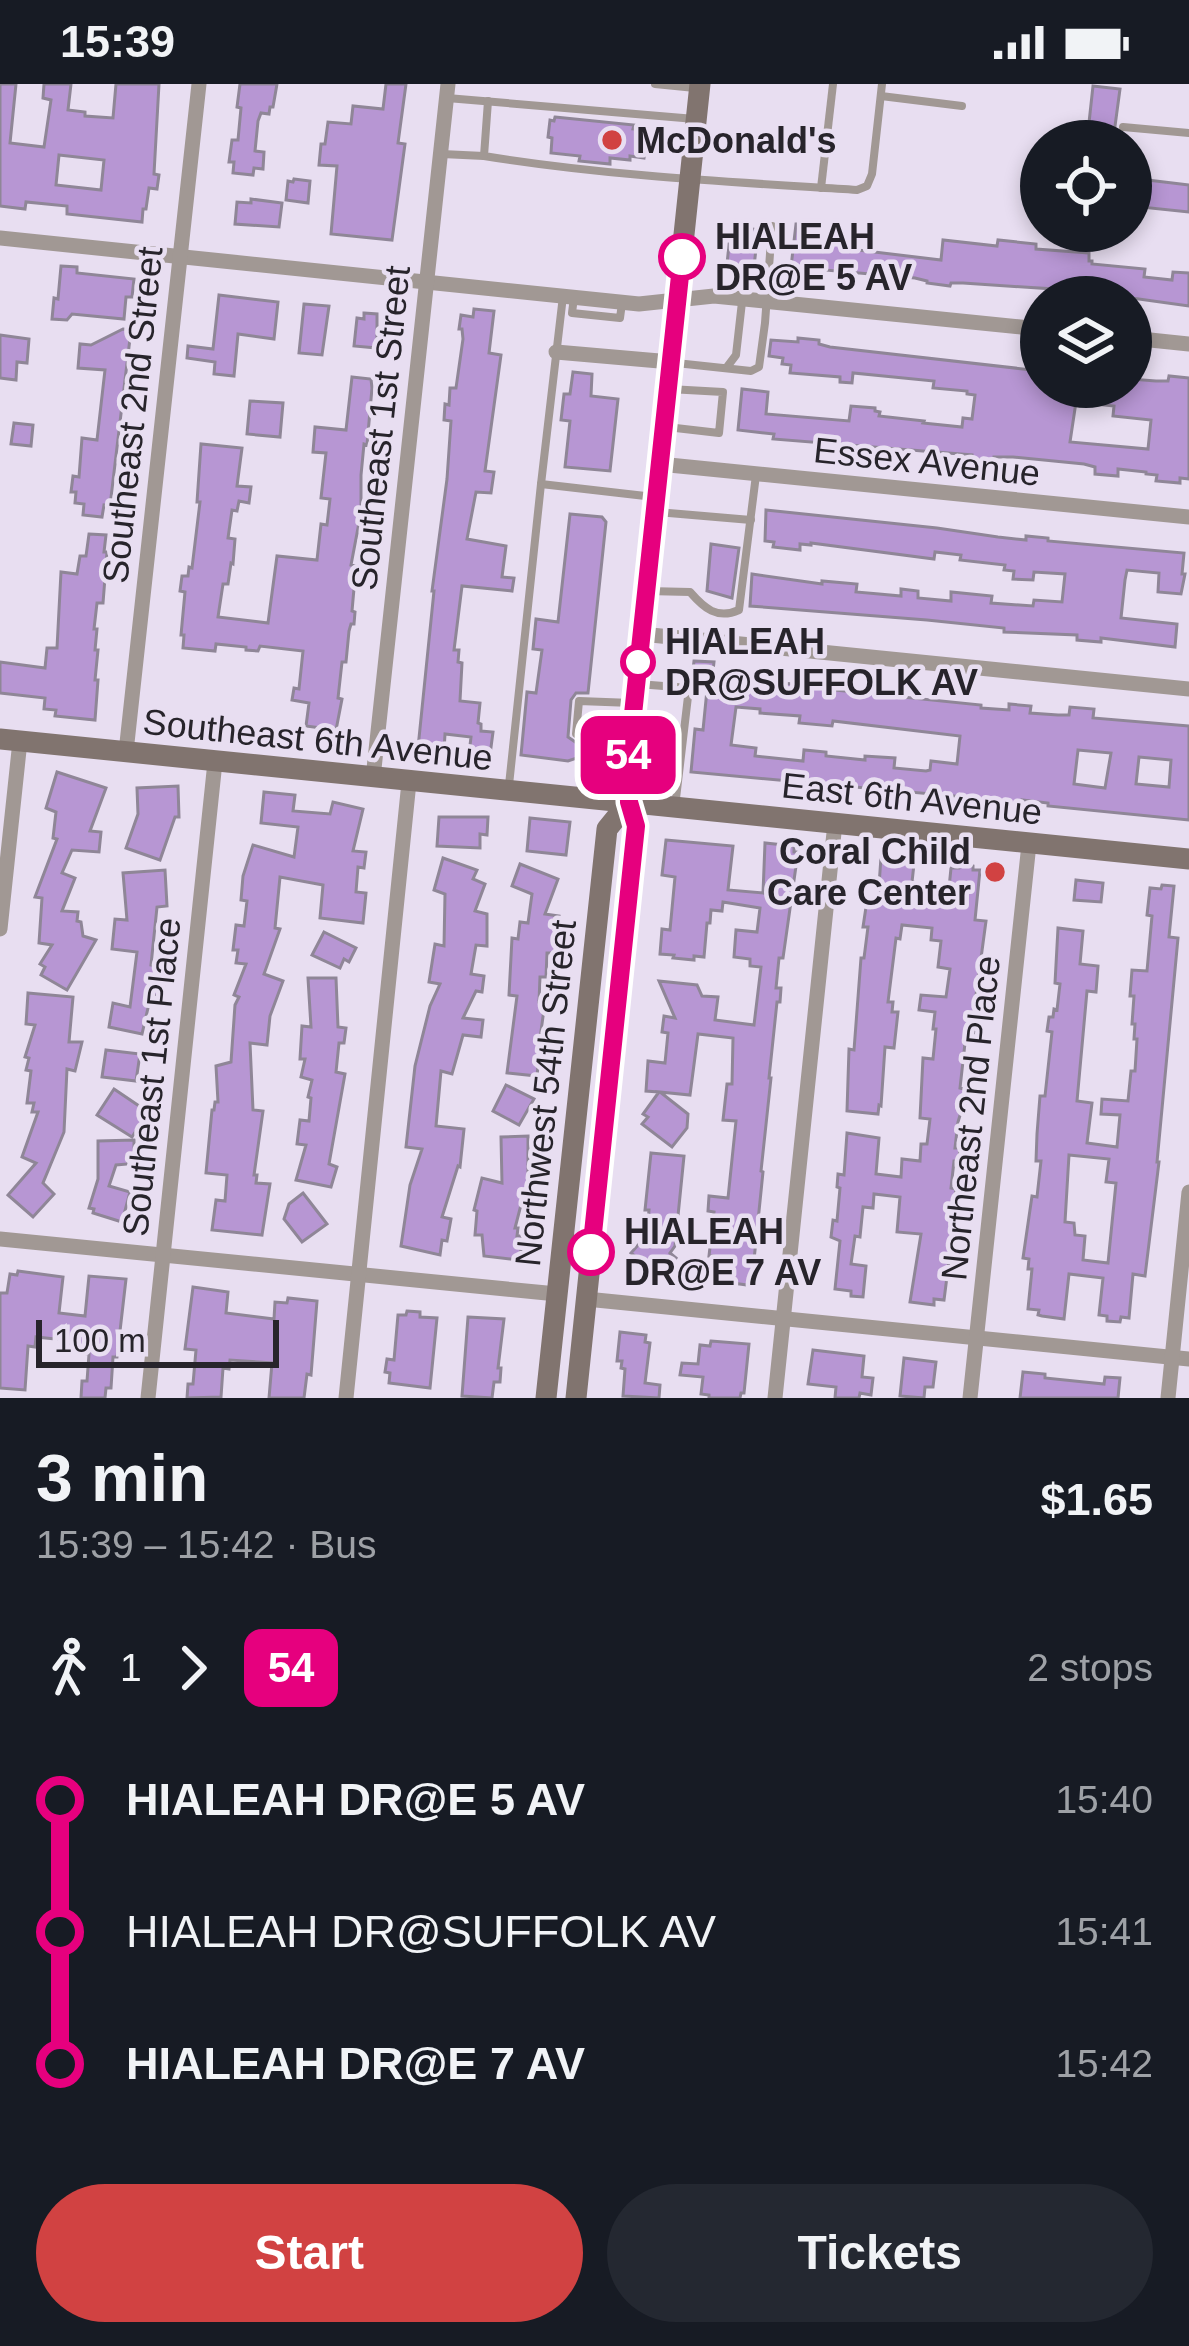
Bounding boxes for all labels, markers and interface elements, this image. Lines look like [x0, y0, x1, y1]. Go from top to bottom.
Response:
text: 15:39 [60, 16, 175, 67]
place label: McDonald's [636, 120, 837, 161]
map controls [1020, 120, 1152, 408]
button: locate [1020, 120, 1152, 252]
marker: McDonald's [599, 127, 625, 153]
place label: HIALEAH DR@E 5 AV [715, 216, 912, 298]
marker: HIALEAH DR@E 5 AV [660, 235, 704, 279]
street label: Southeast 2nd Street [94, 245, 171, 585]
street label: Southeast 1st Street [343, 264, 418, 592]
button: layers [1020, 276, 1152, 408]
street label: Essex Avenue [812, 429, 1042, 494]
place label: HIALEAH DR@SUFFOLK AV [665, 621, 978, 703]
marker: HIALEAH DR@SUFFOLK AV [622, 646, 654, 678]
street label: Southeast 6th Avenue [141, 701, 495, 778]
line badge: 54 [574, 716, 682, 794]
text: 54 [605, 731, 651, 778]
street label: East 6th Avenue [780, 764, 1044, 833]
place label: Coral Child Care Center [767, 831, 971, 913]
marker: Coral Child Care Center [982, 859, 1008, 885]
street label: Southeast 1st Place [114, 916, 189, 1238]
street label: Northwest 54th Street [507, 918, 584, 1268]
street label: Northeast 2nd Place [933, 954, 1008, 1282]
place label: HIALEAH DR@E 7 AV [624, 1211, 821, 1293]
marker: HIALEAH DR@E 7 AV [569, 1230, 613, 1274]
scale bar [36, 1314, 279, 1367]
text: 100 m [54, 1322, 146, 1359]
text: 3 min [36, 1441, 208, 1515]
text: $1.65 [1040, 1474, 1153, 1525]
text: 15:39 – 15:42 · Bus [36, 1523, 376, 1566]
icon: walk [36, 1635, 102, 1701]
icon: forward [160, 1635, 226, 1701]
text: 54 [268, 1644, 314, 1691]
text: 1 [120, 1646, 142, 1689]
text: 2 stops [1027, 1646, 1153, 1689]
text: HIALEAH DR@E 5 AV [126, 1774, 585, 1825]
text: 15:40 [1055, 1778, 1153, 1821]
text: HIALEAH DR@SUFFOLK AV [126, 1906, 716, 1957]
text: 15:41 [1055, 1910, 1153, 1953]
text: HIALEAH DR@E 7 AV [126, 2038, 585, 2089]
text: 15:42 [1055, 2042, 1153, 2085]
button: Start [36, 2184, 583, 2322]
button: Tickets [607, 2184, 1153, 2322]

